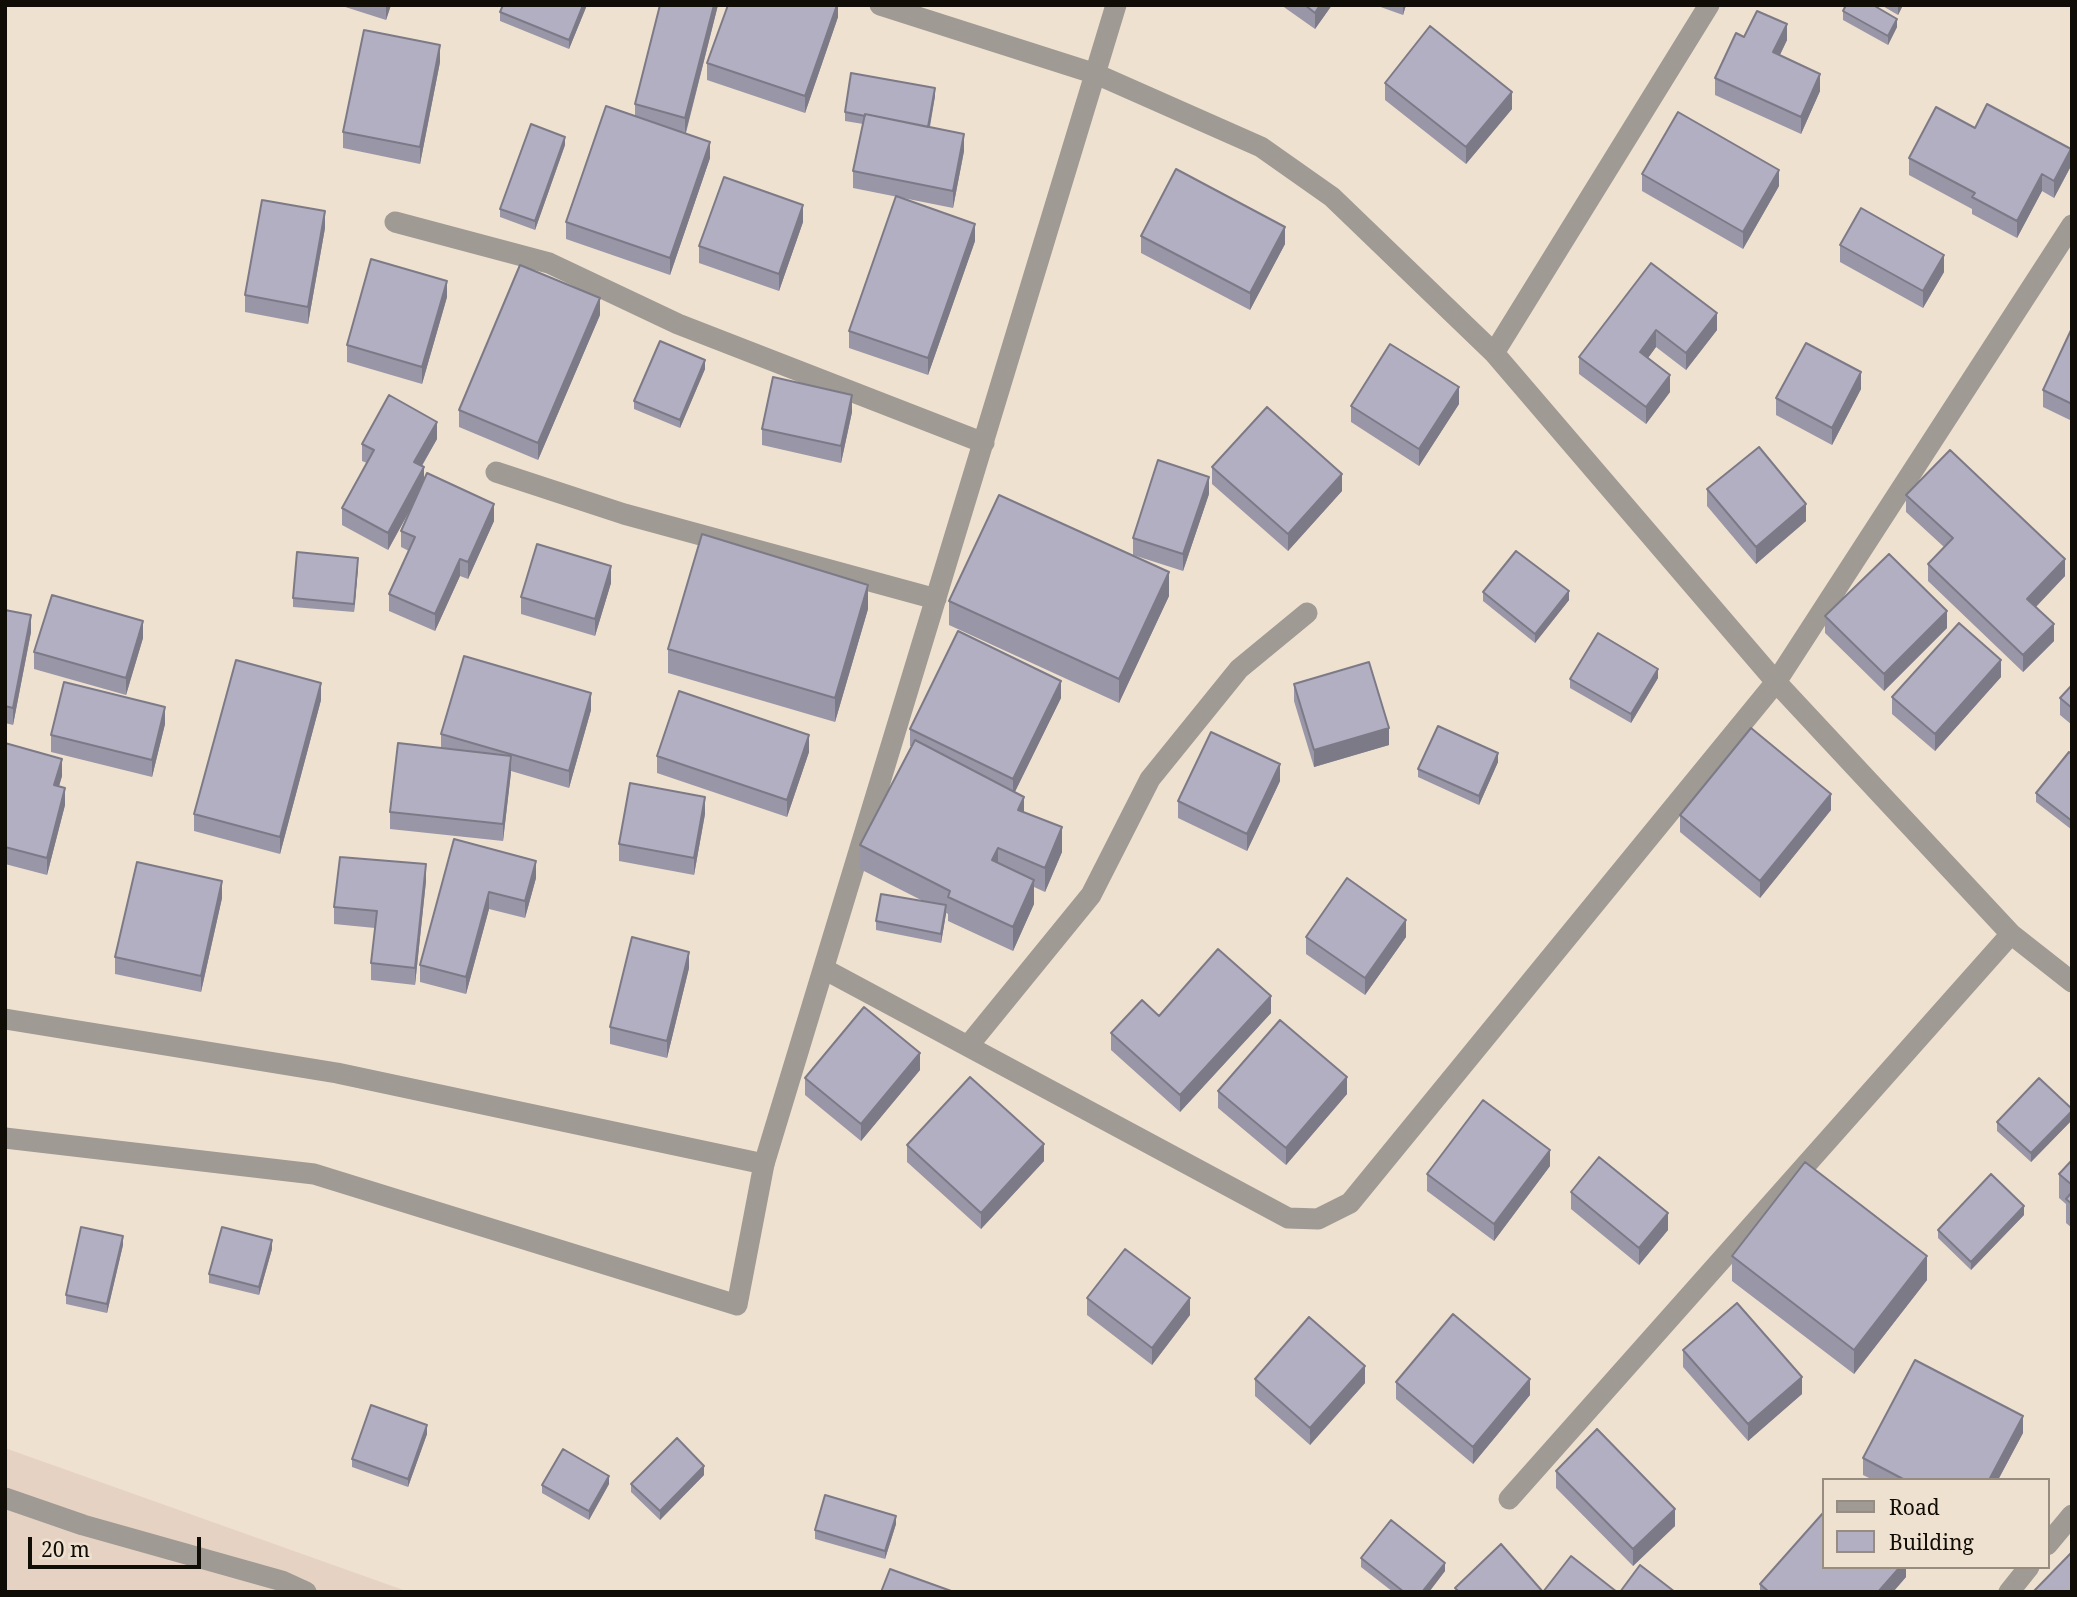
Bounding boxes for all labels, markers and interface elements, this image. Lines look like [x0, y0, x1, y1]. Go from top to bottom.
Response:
legend [1822, 1478, 2049, 1569]
text: Road [1889, 1493, 1940, 1521]
scale bar [32, 1524, 205, 1568]
text: Building [1889, 1528, 1974, 1556]
text: 20 m [41, 1535, 90, 1563]

